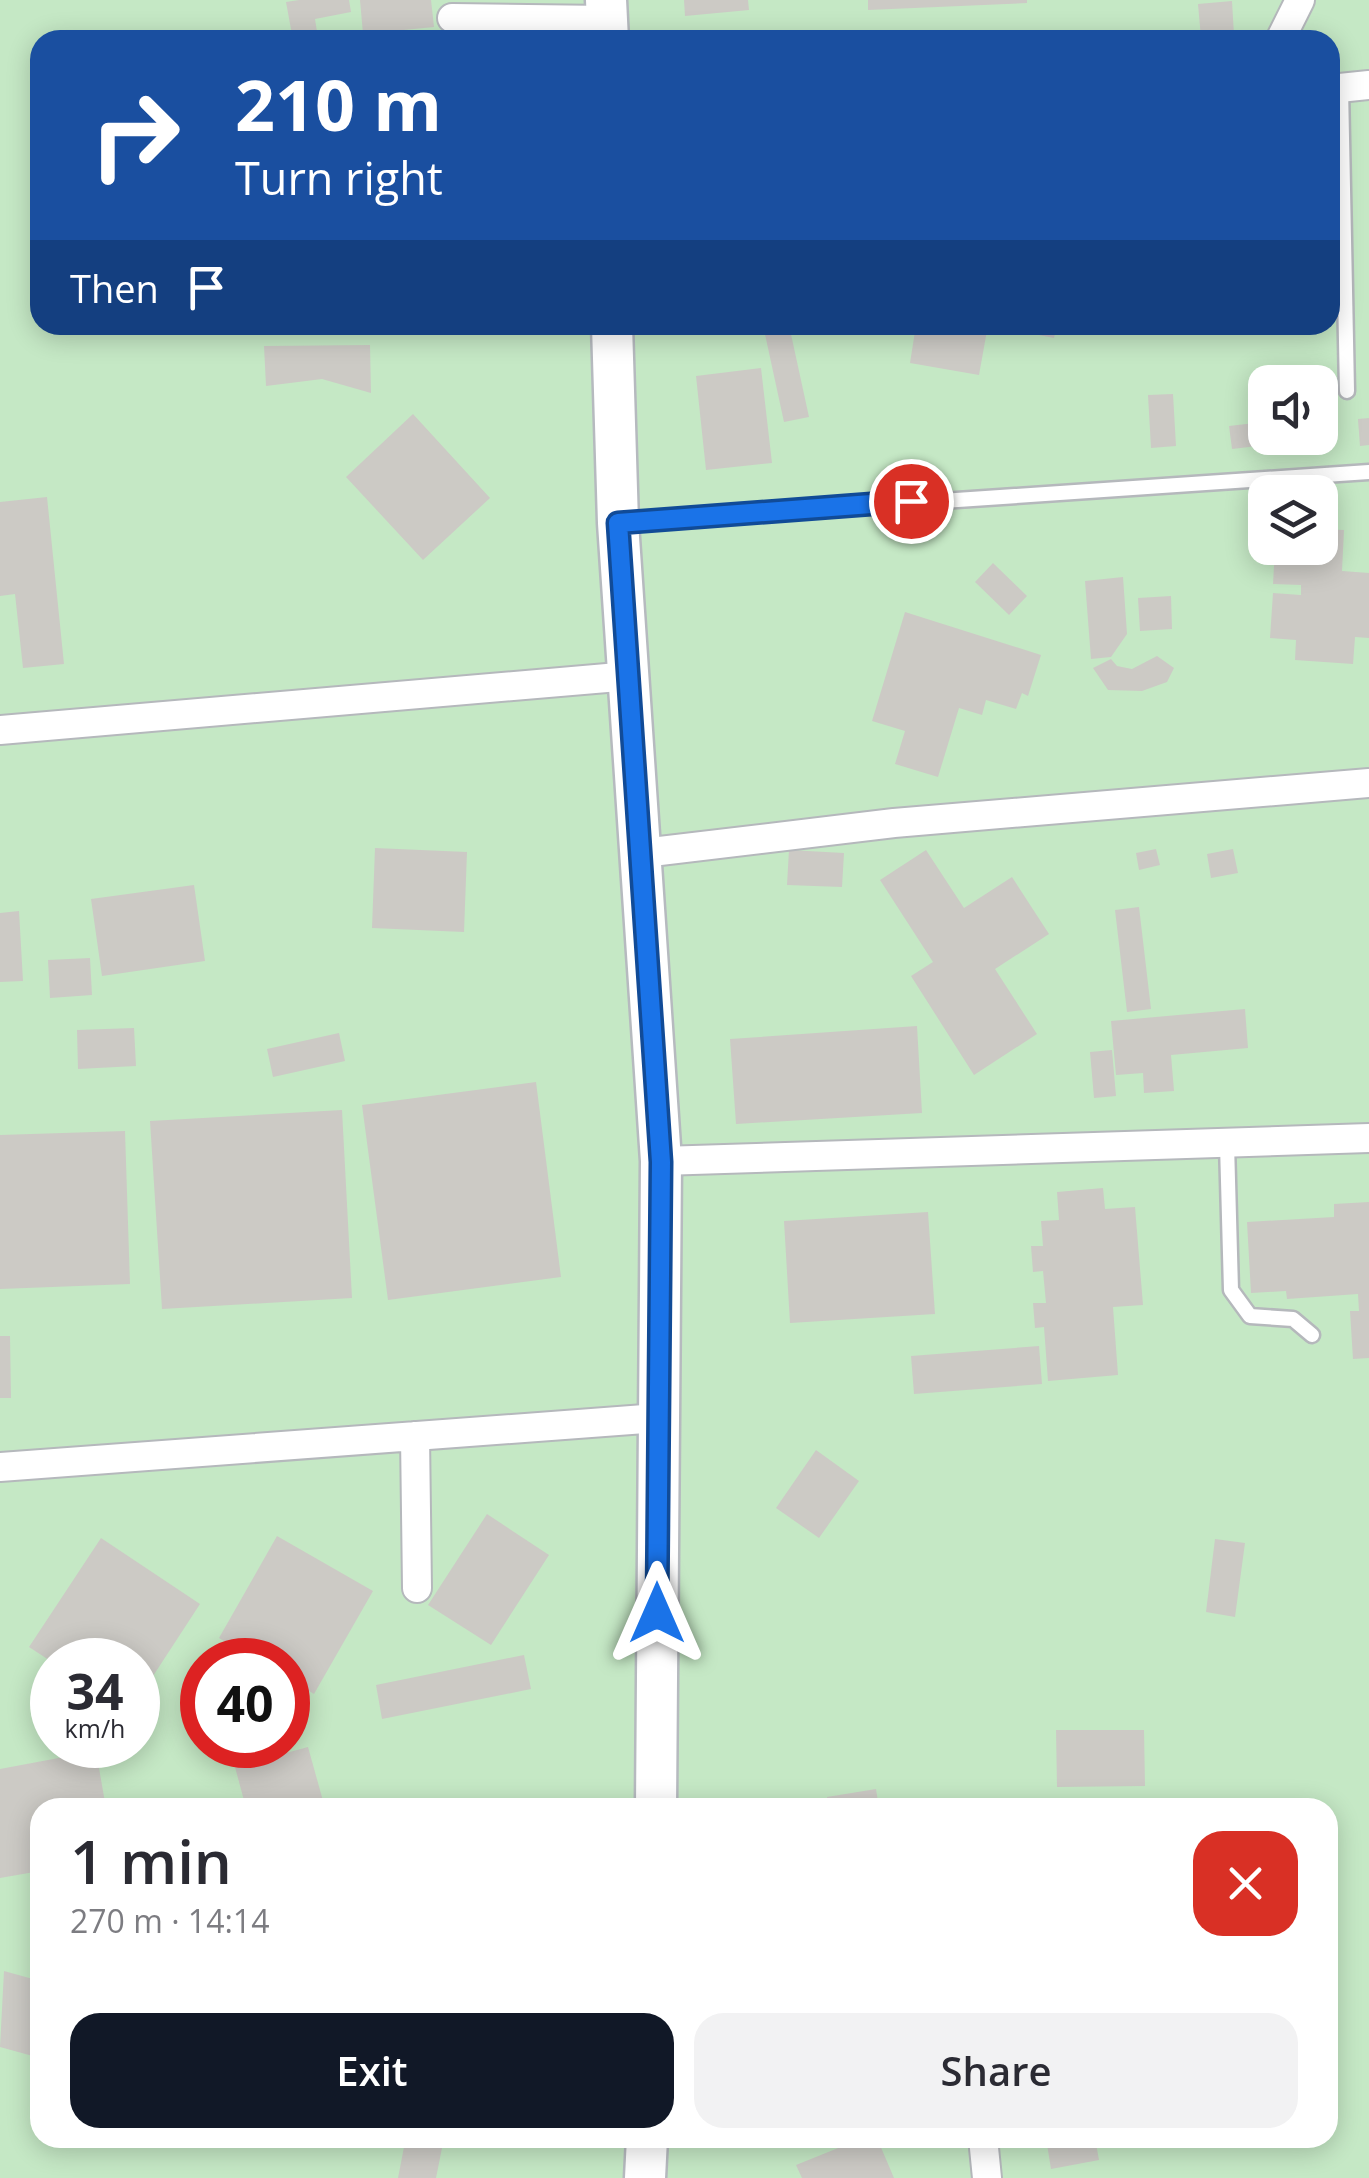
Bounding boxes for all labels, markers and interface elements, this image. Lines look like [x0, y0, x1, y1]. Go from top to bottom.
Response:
text: 210 m [235, 56, 442, 152]
icon: right [70, 70, 200, 200]
text: Turn right [235, 147, 443, 208]
icon: arrive [179, 260, 234, 315]
text: Then [70, 262, 159, 314]
map controls [1248, 365, 1338, 565]
button: sound [1248, 365, 1338, 455]
pin [869, 459, 954, 544]
icon: arrive [884, 474, 939, 529]
button: layers [1248, 475, 1338, 565]
position arrow [605, 1561, 709, 1665]
speed limit sign: 40 [180, 1638, 310, 1768]
text: 34 [66, 1657, 124, 1725]
text: km/h [65, 1711, 125, 1745]
text: 1 min [70, 1820, 232, 1902]
button: close [1193, 1831, 1298, 1936]
text: 270 m · 14:14 [70, 1899, 269, 1942]
button: Exit [70, 2013, 674, 2128]
button: Share [694, 2013, 1298, 2128]

